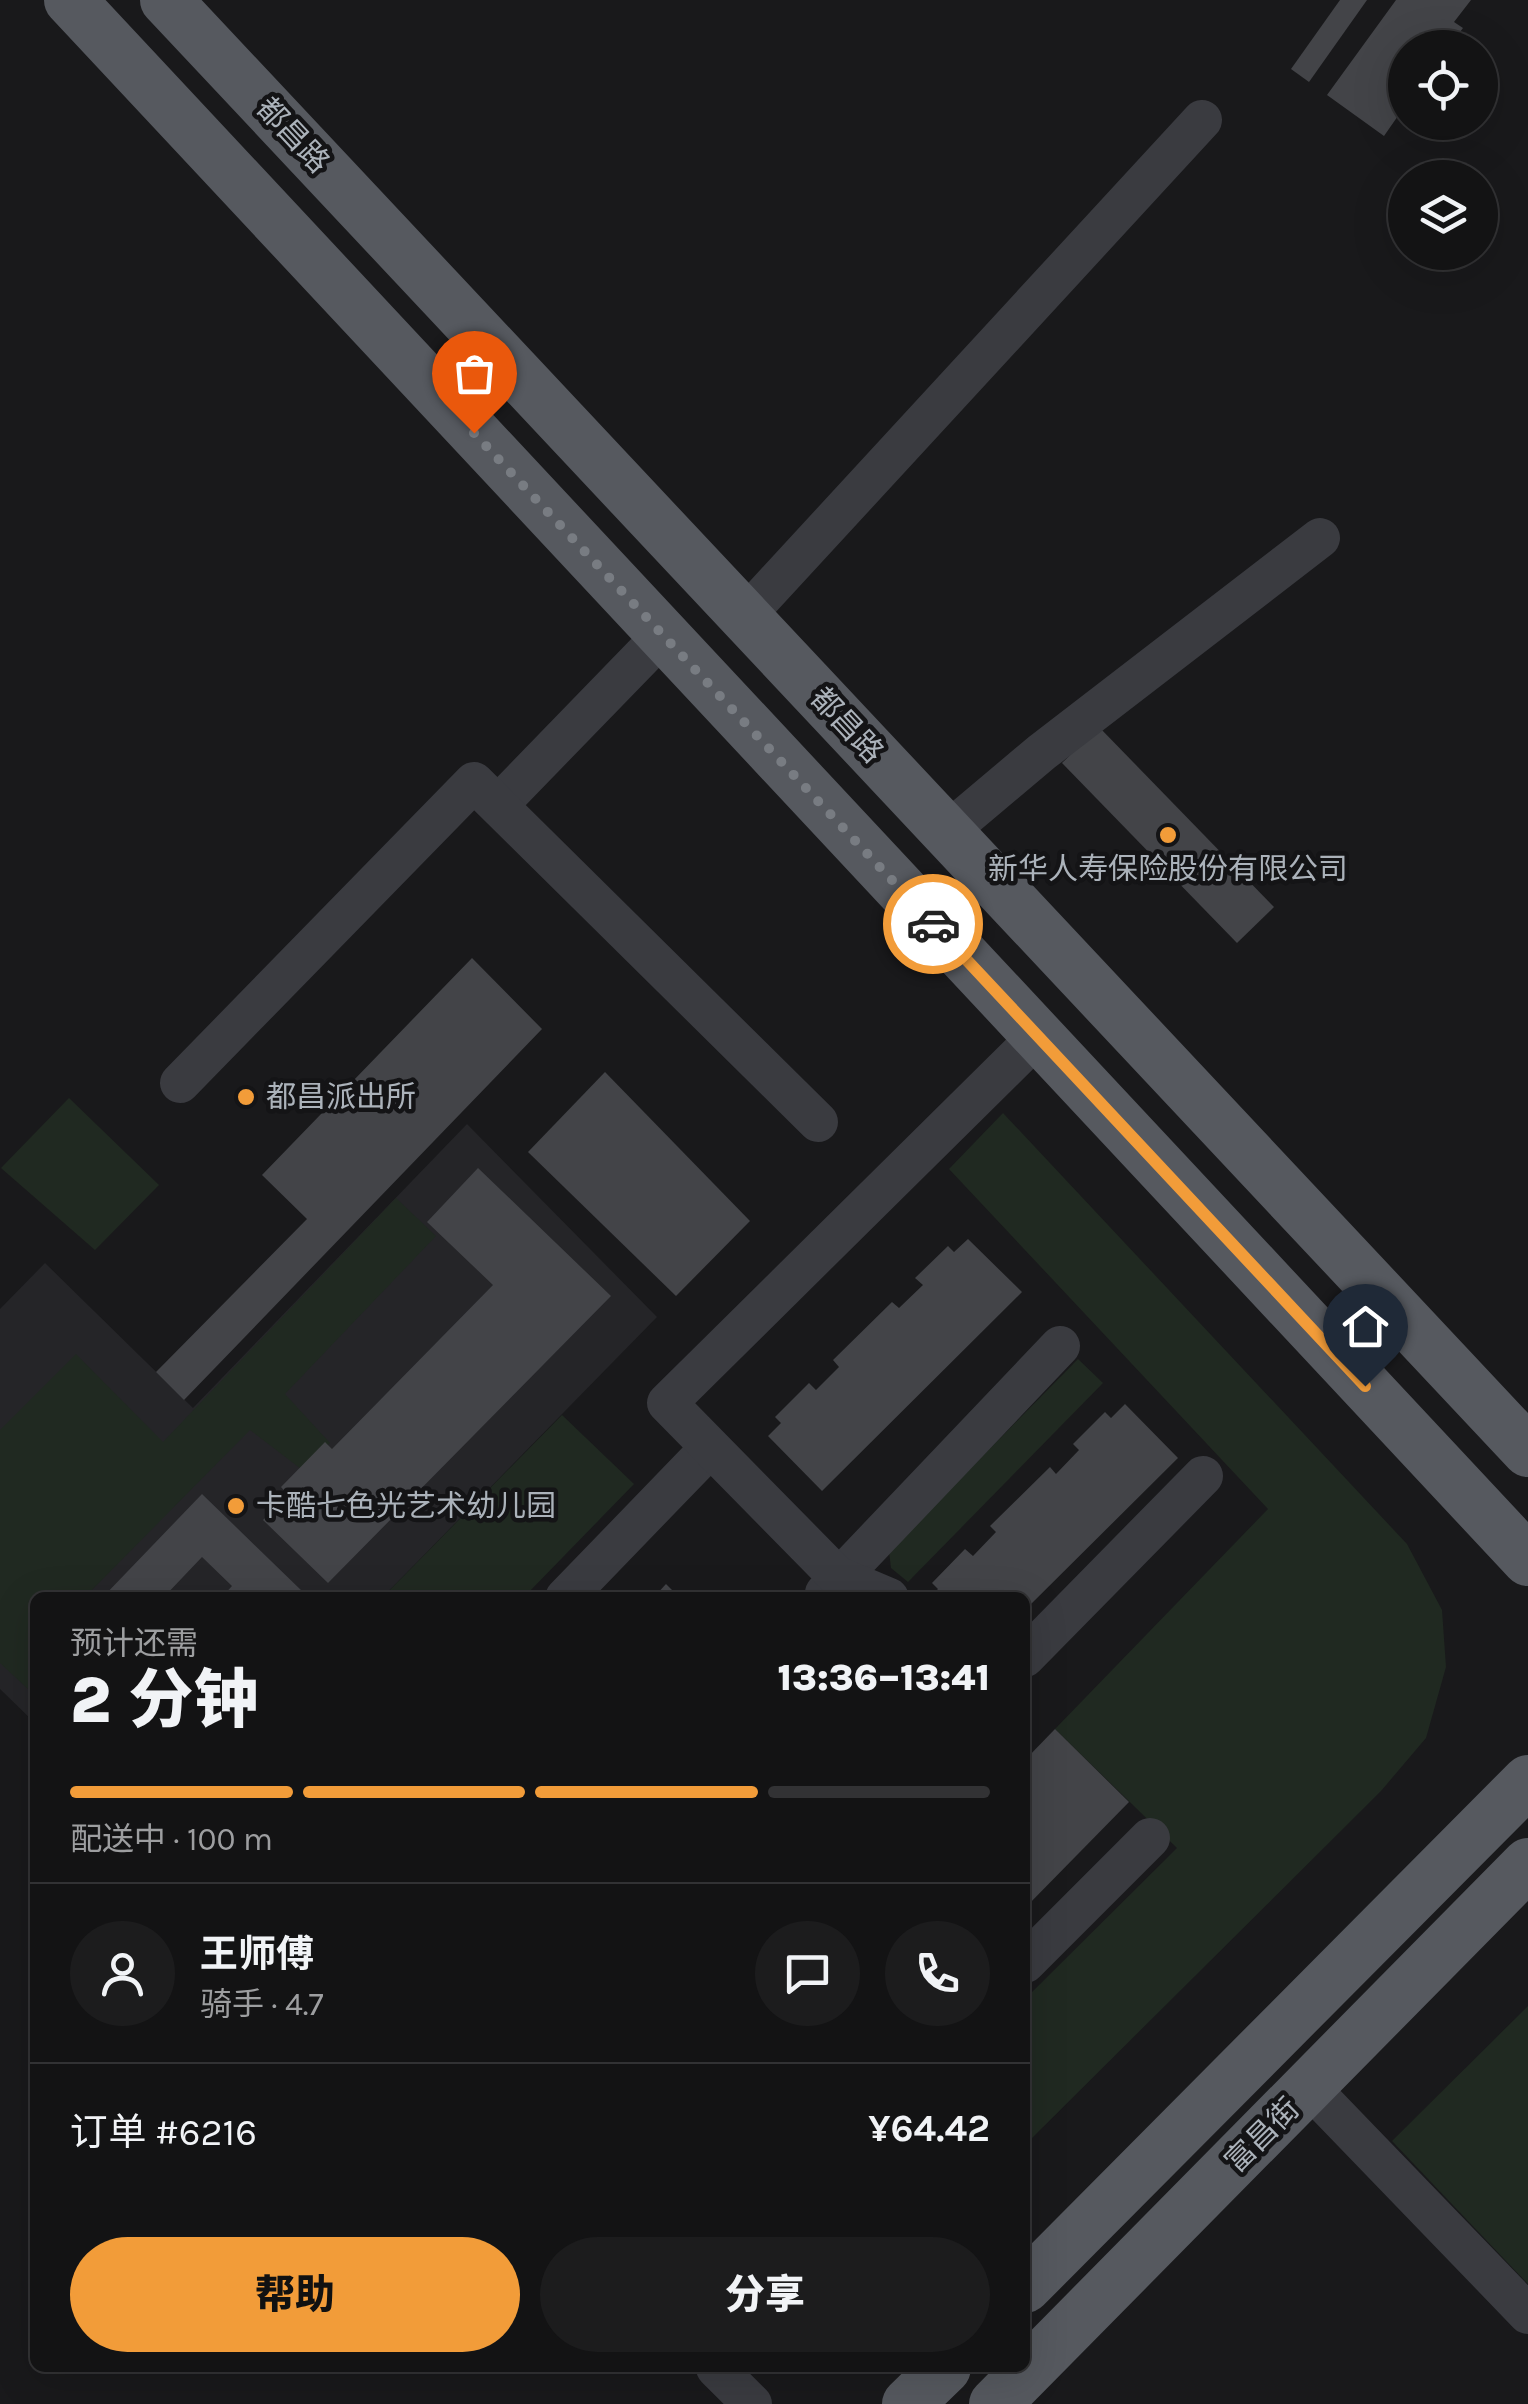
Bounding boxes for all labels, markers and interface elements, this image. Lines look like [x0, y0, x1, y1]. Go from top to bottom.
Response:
map controls [1388, 30, 1498, 270]
button: locate [1388, 30, 1498, 140]
street label: 都昌路 [249, 90, 337, 180]
button: layers [1388, 160, 1498, 270]
pin [432, 331, 517, 434]
icon: bag [447, 346, 502, 401]
street label: 都昌路 [803, 680, 891, 770]
marker: 新华人寿保险股份有限公司 [1157, 824, 1179, 846]
place label: 新华人寿保险股份有限公司 [988, 851, 1348, 887]
courier [883, 874, 983, 974]
icon: car [906, 897, 961, 952]
place label: 都昌派出所 [266, 1079, 416, 1115]
marker: 都昌派出所 [235, 1086, 257, 1108]
pin [1323, 1284, 1408, 1387]
icon: home [1338, 1299, 1393, 1354]
place label: 卡酷七色光艺术幼儿园 [256, 1488, 556, 1524]
marker: 卡酷七色光艺术幼儿园 [225, 1495, 247, 1517]
text: 预计还需 [70, 1625, 198, 1662]
text: 13:36–13:41 [777, 1655, 990, 1700]
text: 2 分钟 [70, 1662, 259, 1738]
text: 配送中 · 100 m [70, 1821, 273, 1858]
button: person [70, 1921, 175, 2026]
button: chat [755, 1921, 860, 2026]
button: phone [885, 1921, 990, 2026]
text: 王师傅 [200, 1932, 314, 1977]
text: 骑手 · 4.7 [200, 1986, 324, 2023]
street label: 富昌街 [1217, 2090, 1307, 2180]
text: ¥64.42 [868, 2106, 990, 2151]
text: 订单 #6216 [70, 2110, 257, 2155]
button: 帮助 [70, 2237, 520, 2352]
button: 分享 [540, 2237, 990, 2352]

